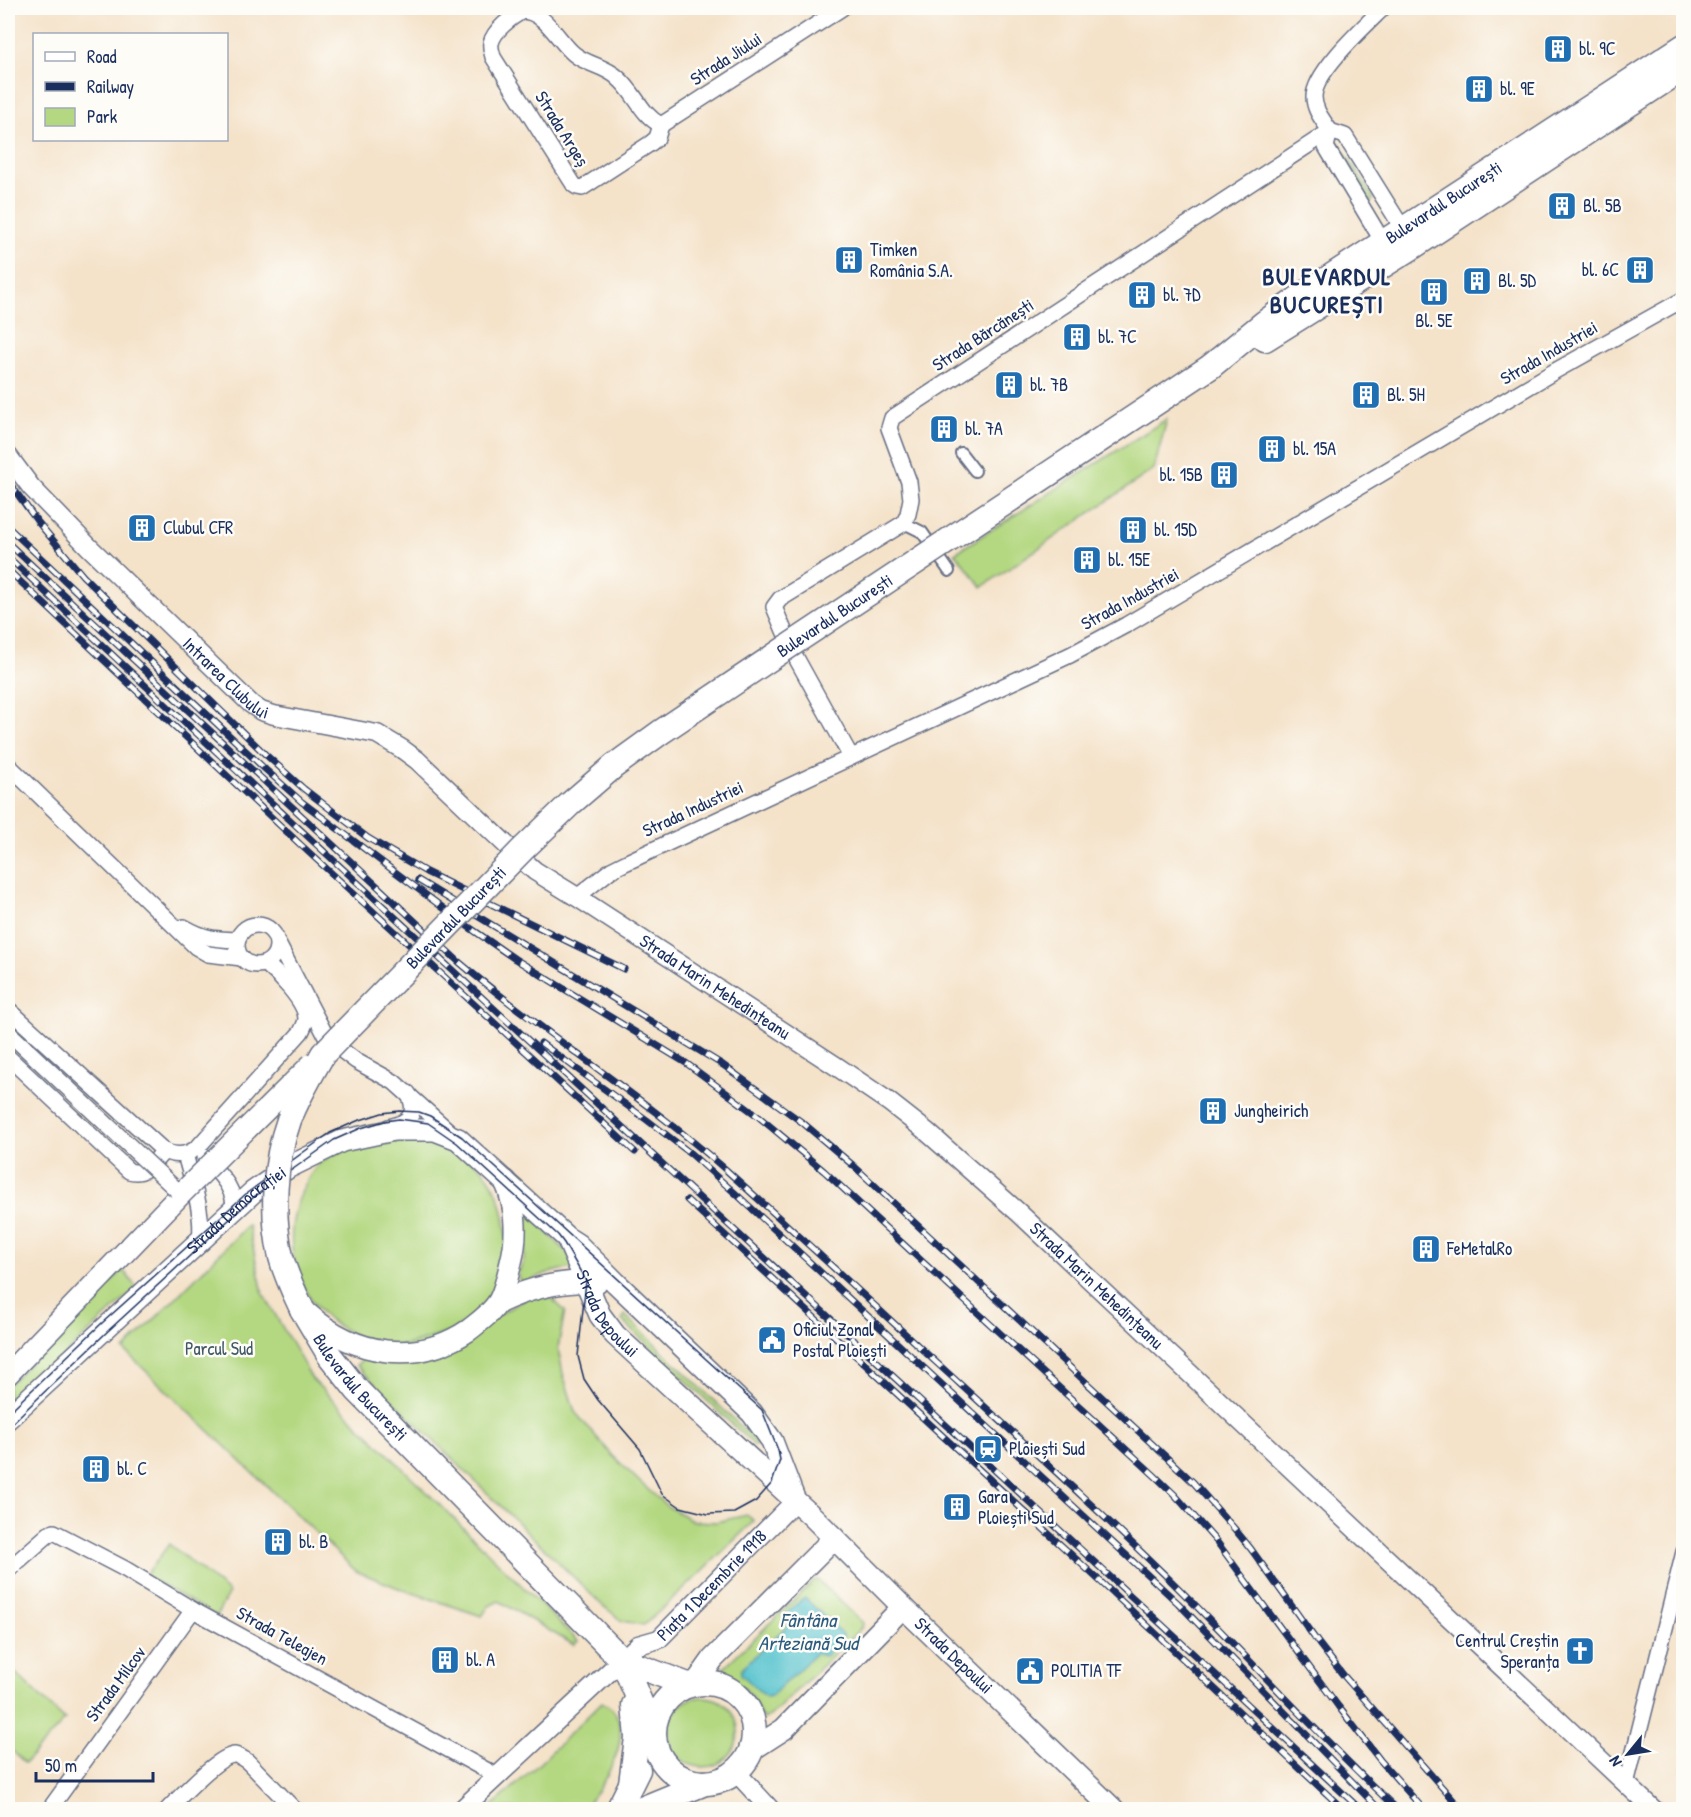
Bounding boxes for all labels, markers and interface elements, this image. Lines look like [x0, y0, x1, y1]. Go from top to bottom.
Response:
street label: Strada Jiului [685, 26, 766, 91]
legend [33, 33, 228, 141]
building icon: bl. 9C [1542, 33, 1574, 65]
place label: bl. 9C [1579, 36, 1616, 61]
text: Road [87, 44, 117, 69]
building icon: bl. 9E [1463, 73, 1495, 105]
text: Railway [87, 74, 134, 99]
place label: bl. 9E [1500, 76, 1535, 101]
street label: Strada Argeș [529, 86, 595, 171]
text: Park [87, 104, 118, 129]
street label: Bulevardul București [1380, 155, 1507, 250]
building icon: Bl. 5B [1546, 190, 1578, 222]
place label: Bl. 5B [1583, 193, 1622, 218]
place label: Timken România S.A. [870, 237, 953, 283]
building icon: Timken România S.A. [833, 244, 865, 276]
building icon: bl. 6C [1624, 254, 1656, 286]
place label: bl. 6C [1582, 257, 1619, 282]
district label: BULEVARDUL BUCUREȘTI [1262, 260, 1392, 320]
building icon: Bl. 5D [1461, 265, 1493, 297]
place label: Bl. 5D [1498, 268, 1537, 293]
building icon: Bl. 5E [1418, 276, 1450, 308]
building icon: bl. 7D [1126, 279, 1158, 311]
place label: bl. 7D [1163, 282, 1201, 307]
street label: Strada Bărcănești [927, 292, 1038, 377]
place label: Bl. 5E [1415, 308, 1453, 333]
street label: Strada Industriei [1496, 315, 1602, 391]
building icon: bl. 7C [1061, 321, 1093, 353]
place label: bl. 7C [1098, 324, 1137, 349]
building icon: bl. 7B [993, 369, 1025, 401]
place label: bl. 7B [1030, 372, 1068, 397]
building icon: Bl. 5H [1350, 379, 1382, 411]
place label: Bl. 5H [1387, 382, 1425, 407]
building icon: bl. 7A [928, 413, 960, 445]
place label: bl. 7A [965, 416, 1003, 441]
building icon: bl. 15A [1256, 433, 1288, 465]
place label: bl. 15A [1293, 436, 1336, 461]
building icon: bl. 15B [1208, 459, 1240, 491]
place label: bl. 15B [1160, 462, 1203, 487]
building icon: Clubul CFR [126, 512, 158, 544]
building icon: bl. 15D [1117, 514, 1149, 546]
place label: Clubul CFR [163, 515, 233, 540]
place label: bl. 15D [1154, 517, 1197, 542]
building icon: bl. 15E [1071, 544, 1103, 576]
place label: bl. 15E [1108, 547, 1150, 572]
street label: Strada Industriei [1076, 561, 1183, 636]
street label: Bulevardul București [771, 568, 897, 663]
street label: Intrarea Clubului [177, 631, 272, 725]
street label: Strada Industriei [638, 774, 747, 843]
street label: Bulevardul București [400, 860, 512, 974]
street label: Strada Marin Mehedințeanu [635, 928, 795, 1045]
building icon: Jungheirich [1197, 1095, 1229, 1127]
place label: Jungheirich [1234, 1098, 1309, 1123]
street label: Strada Democrației [181, 1160, 291, 1259]
street label: Strada Marin Mehedințeanu [1024, 1216, 1169, 1355]
building icon: FeMetalRo [1410, 1233, 1442, 1265]
place label: FeMetalRo [1446, 1236, 1512, 1261]
street label: Strada Depoului [570, 1266, 644, 1363]
place label: Oficiul Zonal Postal Ploiești [793, 1317, 887, 1363]
public building icon: Oficiul Zonal Postal Ploiești [756, 1324, 788, 1356]
street label: Bulevardul București [307, 1329, 413, 1446]
park label: Parcul Sud [185, 1336, 253, 1361]
station icon: Ploiești Sud [972, 1433, 1004, 1465]
place label: Ploiești Sud [1009, 1436, 1085, 1461]
building icon: bl. C [80, 1453, 112, 1485]
place label: bl. C [117, 1456, 147, 1481]
place label: Gara Ploiești Sud [978, 1484, 1054, 1530]
building icon: Gara Ploiești Sud [941, 1491, 973, 1523]
street label: Piața 1 Decembrie 1918 [651, 1524, 772, 1646]
building icon: bl. B [262, 1526, 294, 1558]
place label: bl. B [299, 1529, 328, 1554]
street label: Strada Teleajen [232, 1600, 332, 1671]
water label: Fântâna Arteziană Sud [758, 1606, 861, 1656]
street label: Strada Depoului [909, 1611, 999, 1699]
place label: Centrul Creștin Speranța [1455, 1628, 1559, 1674]
church icon: Centrul Creștin Speranța [1564, 1635, 1596, 1667]
street label: Strada Milcov [80, 1641, 151, 1726]
building icon: bl. A [429, 1644, 461, 1676]
place label: bl. A [466, 1647, 495, 1672]
public building icon: POLITIA TF [1014, 1655, 1046, 1687]
place label: POLITIA TF [1051, 1658, 1123, 1683]
north arrow [1598, 1724, 1658, 1784]
scale bar [36, 1745, 153, 1783]
text: N [1603, 1752, 1627, 1771]
text: 50 m [45, 1753, 77, 1778]

